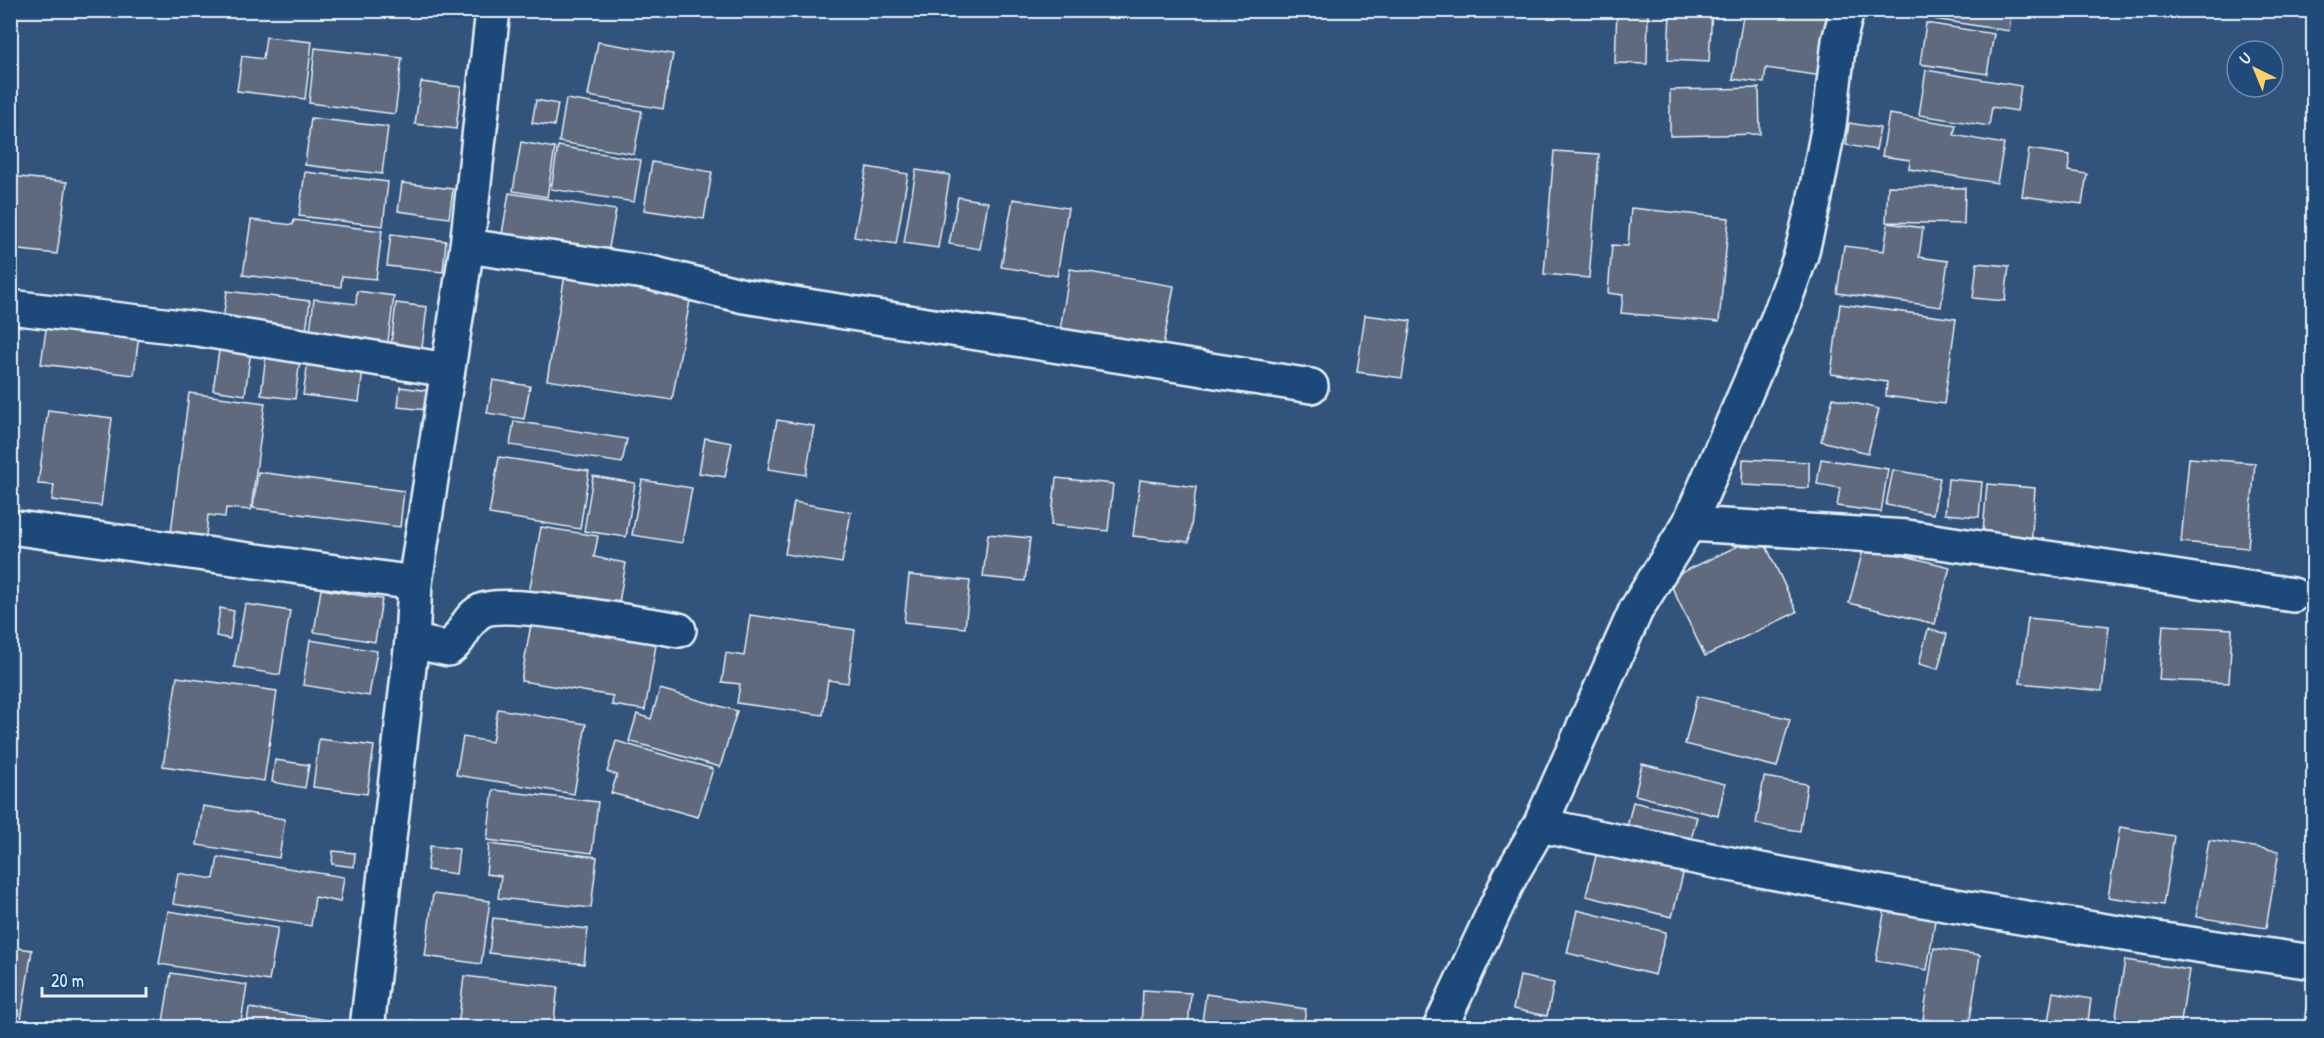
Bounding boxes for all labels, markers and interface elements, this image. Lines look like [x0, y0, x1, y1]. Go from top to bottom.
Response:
north arrow [2225, 39, 2285, 99]
text: U [2234, 47, 2256, 69]
scale bar [42, 960, 146, 998]
text: 20 m [51, 968, 84, 993]

